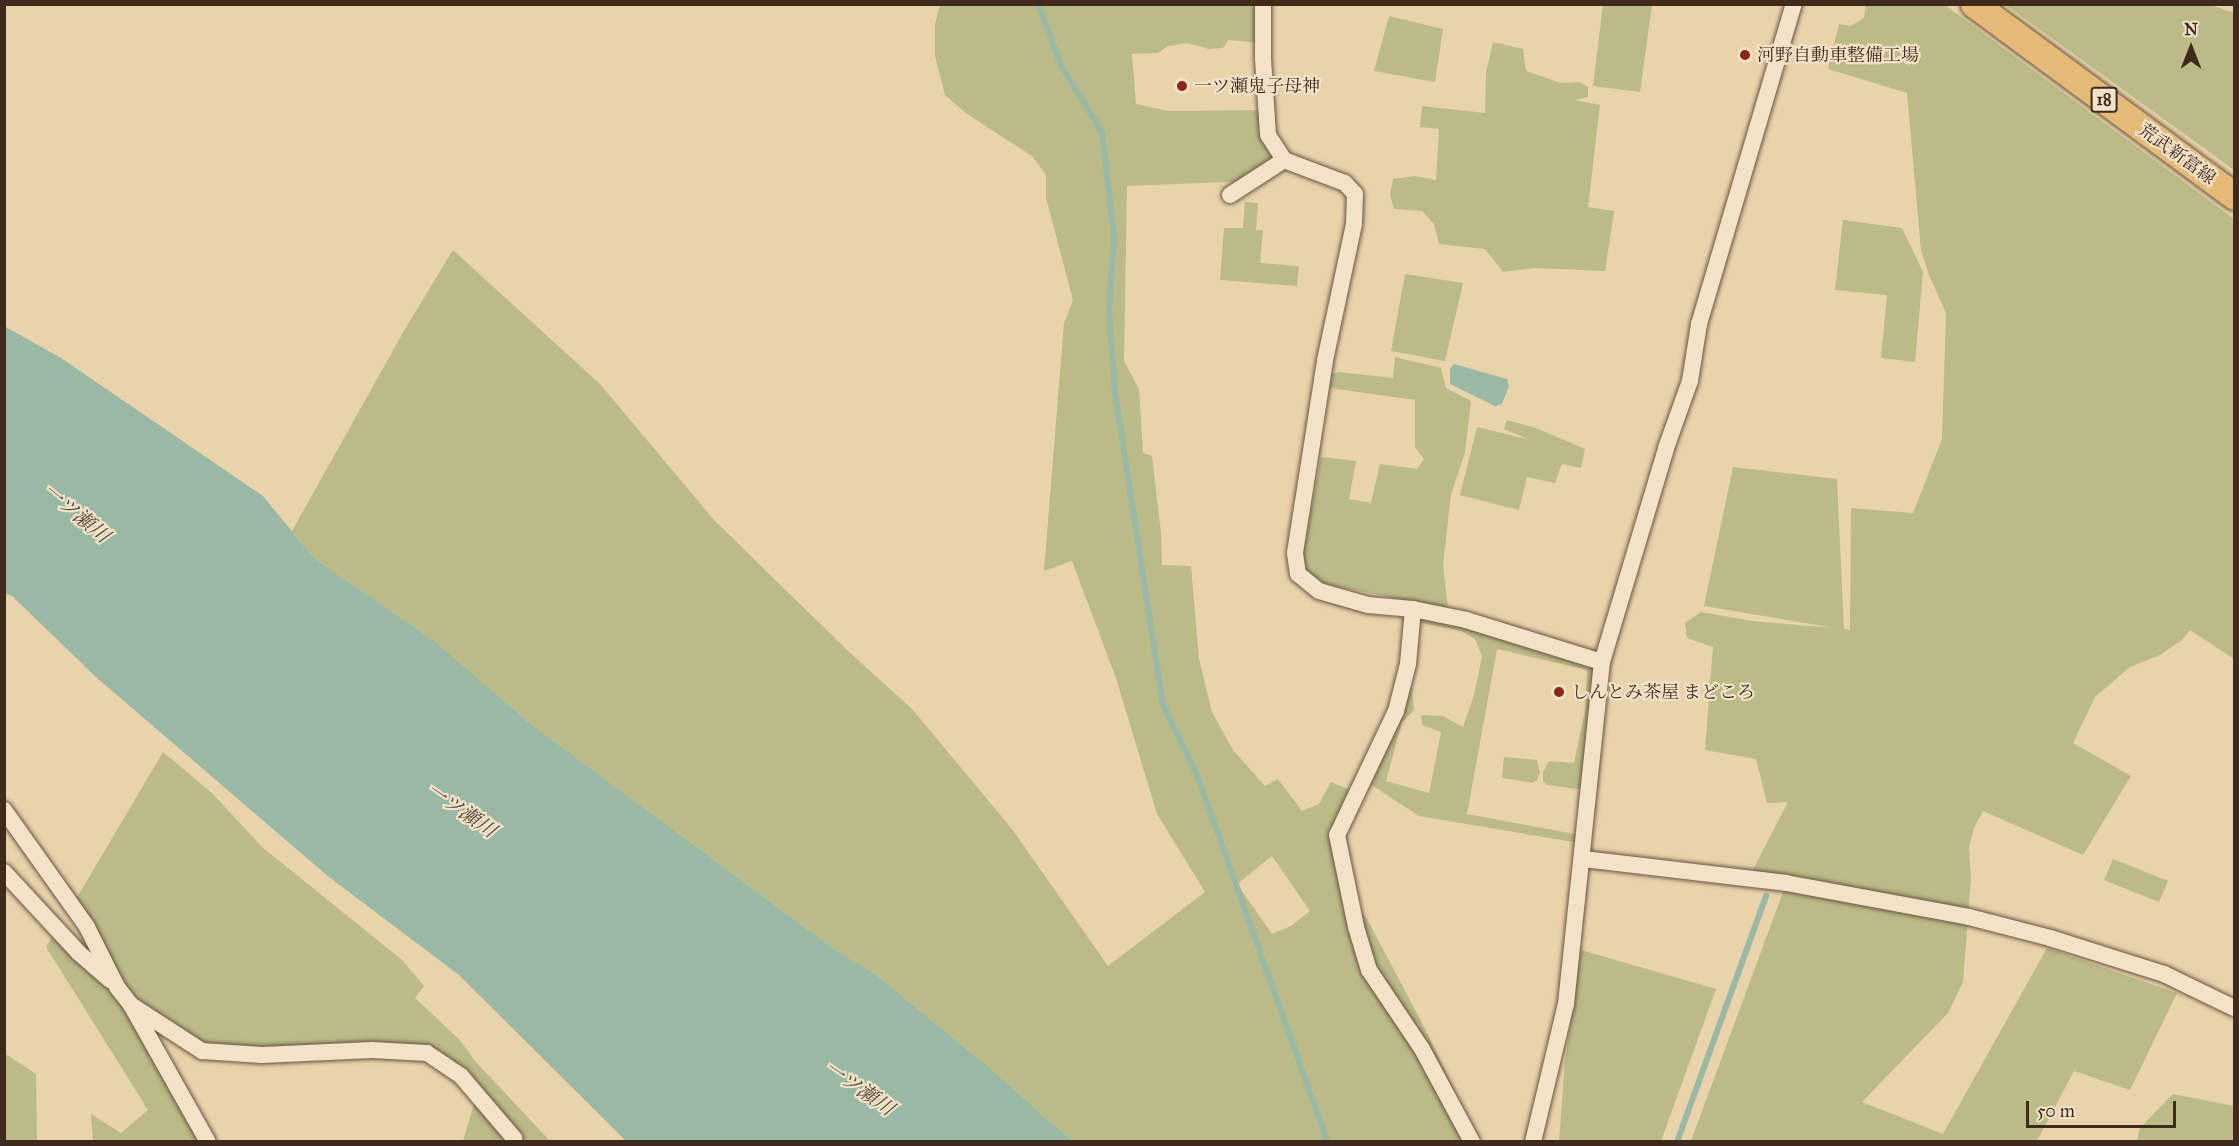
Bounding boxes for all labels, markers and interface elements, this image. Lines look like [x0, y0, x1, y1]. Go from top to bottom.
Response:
north arrow [2161, 18, 2221, 78]
text: N [2184, 20, 2198, 39]
place label: 河野自動車整備工場 [1757, 44, 1919, 66]
marker: 河野自動車整備工場 [1738, 48, 1752, 62]
place label: 一ツ瀬鬼子母神 [1194, 75, 1320, 97]
marker: 一ツ瀬鬼子母神 [1175, 79, 1189, 93]
road number: 18 [2090, 87, 2118, 113]
street label: 荒武新富線 [2134, 119, 2220, 189]
water label: 一ツ瀬川 [38, 478, 114, 548]
place label: しんとみ茶屋 まどころ [1571, 681, 1755, 703]
marker: しんとみ茶屋 まどころ [1552, 685, 1566, 699]
water label: 一ツ瀬川 [421, 777, 501, 843]
water label: 一ツ瀬川 [819, 1055, 899, 1121]
scale bar [2029, 1089, 2179, 1127]
text: 50 m [2037, 1100, 2075, 1122]

